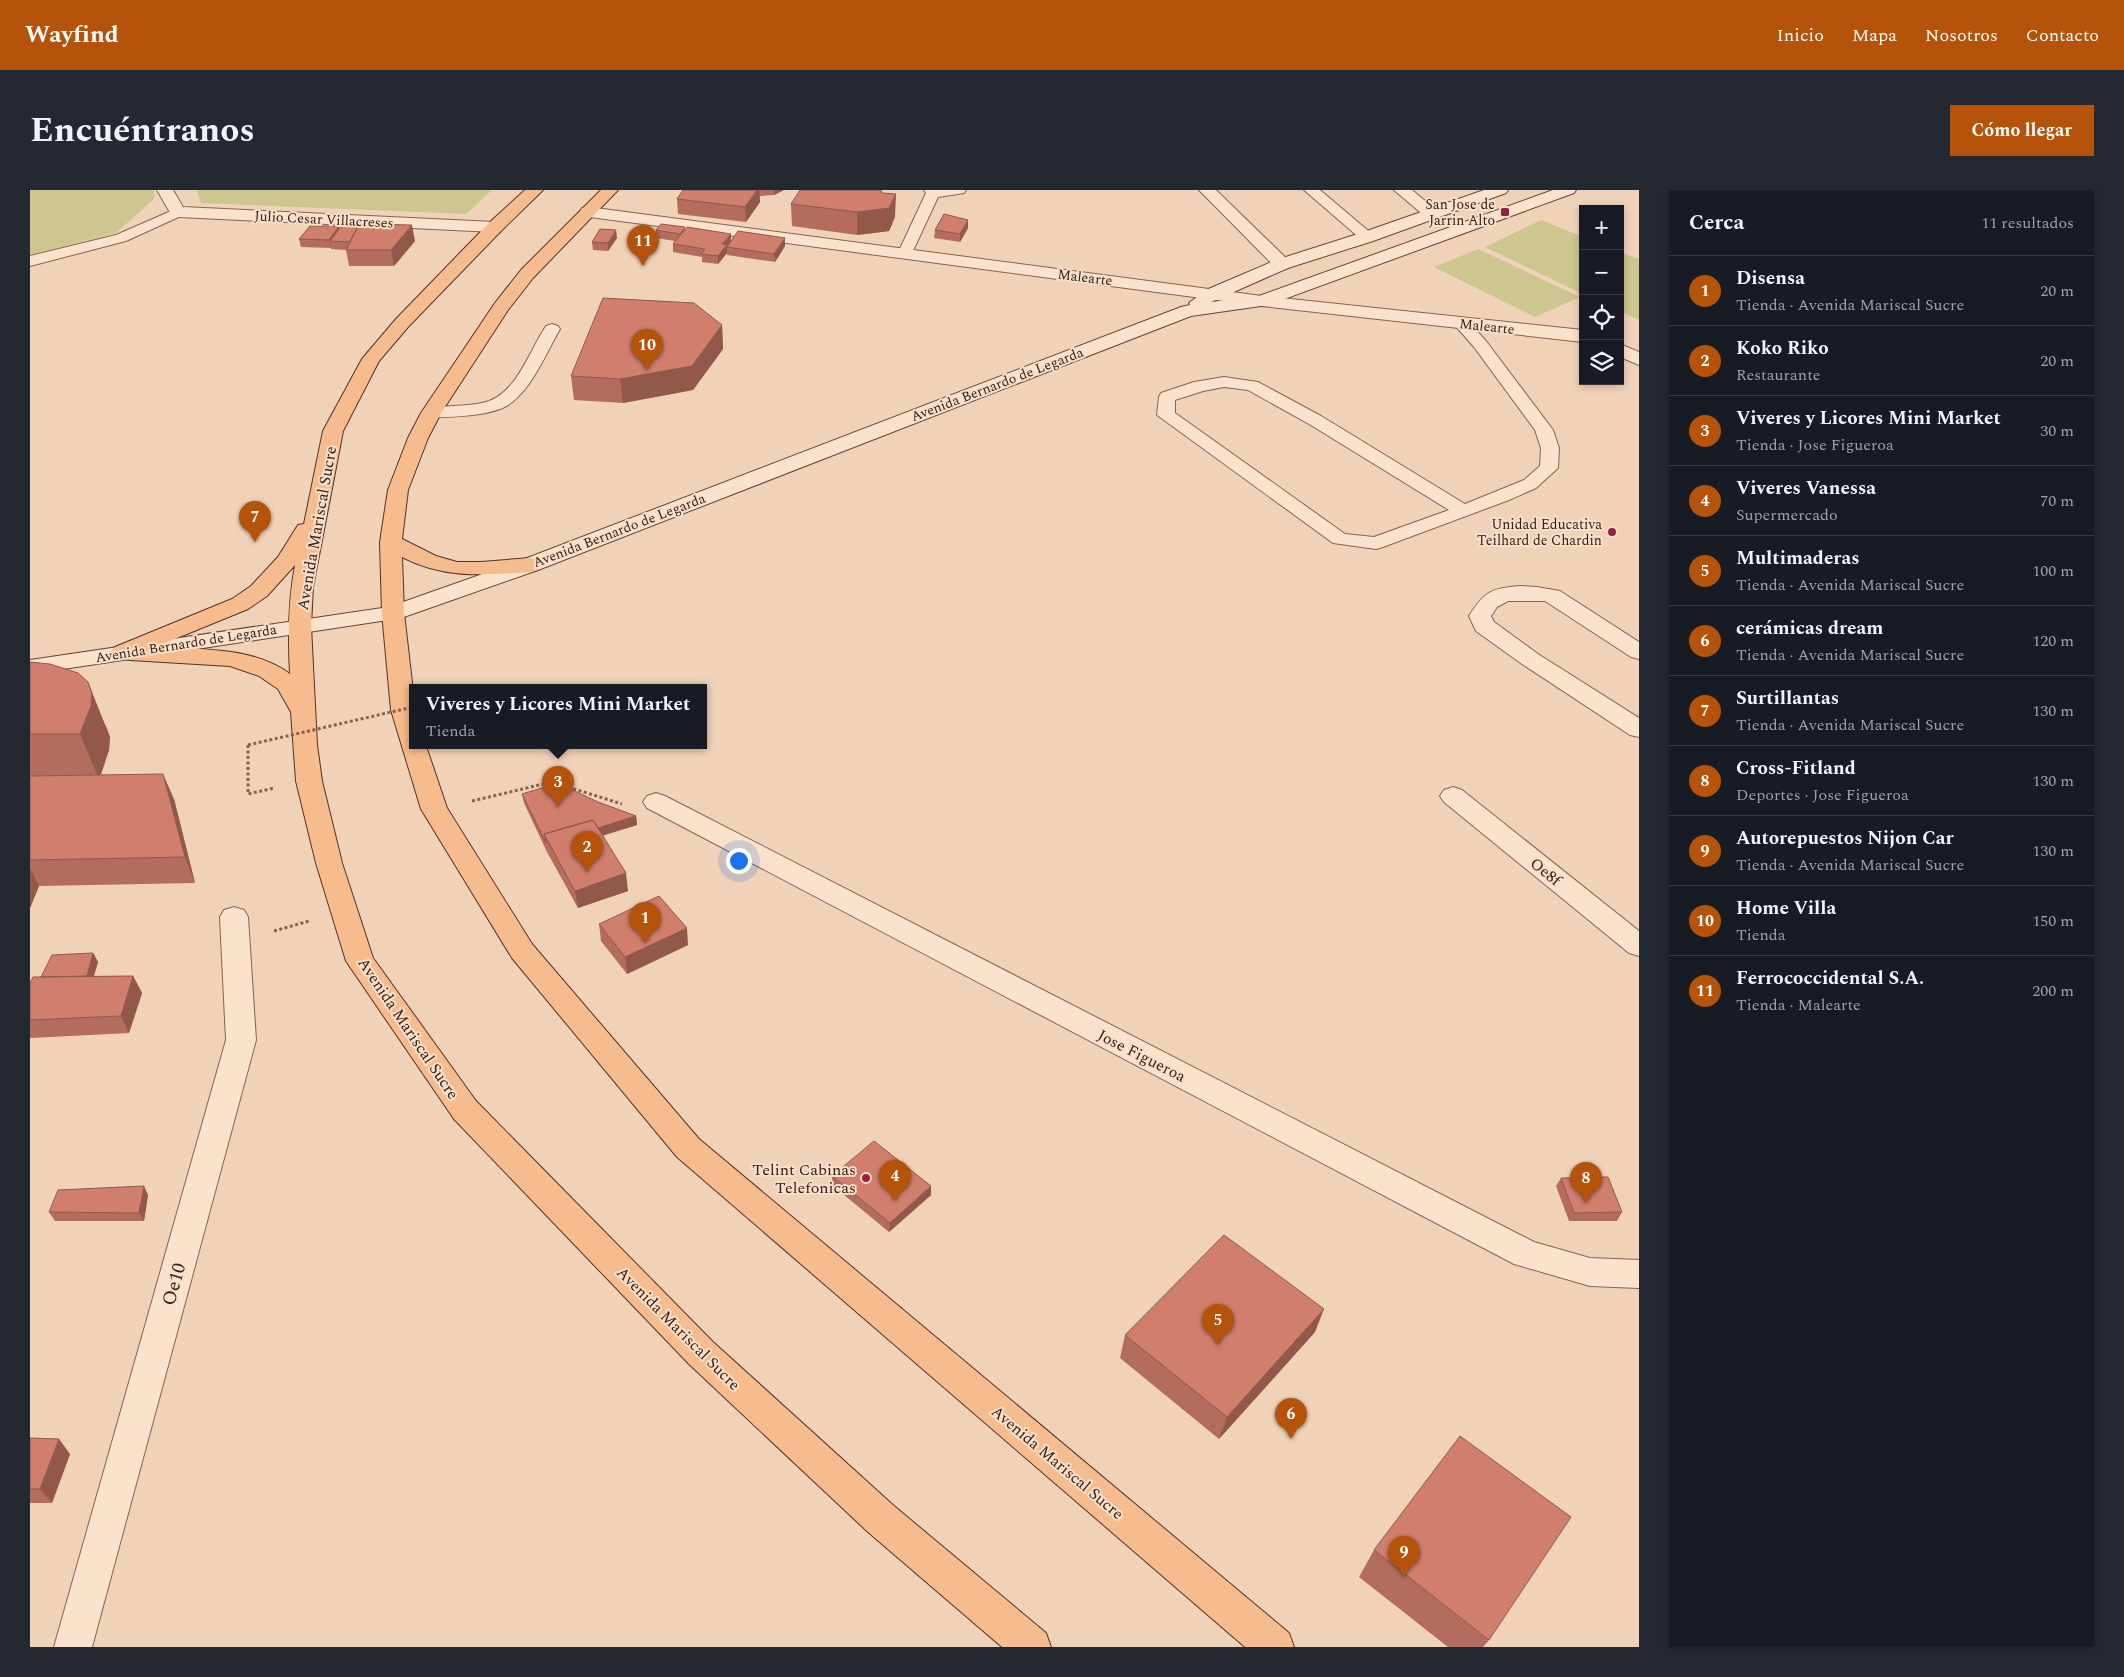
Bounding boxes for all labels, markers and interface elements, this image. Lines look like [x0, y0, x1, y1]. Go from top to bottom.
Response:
text: Wayfind [25, 17, 119, 53]
text: Inicio [1777, 22, 1824, 49]
text: Mapa [1852, 22, 1897, 49]
text: Nosotros [1925, 22, 1998, 49]
text: Contacto [2026, 22, 2099, 49]
text: Encuéntranos [30, 104, 255, 157]
button: Cómo llegar [1950, 105, 2094, 156]
place label: San Jose de Jarrin Alto [1425, 194, 1495, 231]
street label: Julio Cesar Villacreses [254, 205, 394, 234]
map controls [1579, 205, 1624, 385]
button: + [1579, 205, 1624, 250]
marker: San Jose de Jarrin Alto [1499, 206, 1511, 218]
text: Cerca [1689, 207, 1744, 239]
text: 11 resultados [1981, 211, 2074, 235]
pin: 11 [627, 225, 659, 266]
button: − [1579, 250, 1624, 295]
street label: Malearte [1056, 264, 1114, 291]
text: Disensa [1736, 264, 1805, 293]
text: 1 [1701, 279, 1709, 303]
text: 20 m [2040, 279, 2074, 303]
text: Tienda · Avenida Mariscal Sucre [1736, 293, 1964, 317]
button: locate [1579, 295, 1624, 340]
street label: Malearte [1458, 313, 1516, 340]
pin: 10 [631, 329, 663, 370]
text: Koko Riko [1736, 334, 1829, 363]
button: layers [1579, 340, 1624, 385]
street label: Avenida Bernardo de Legarda [908, 342, 1087, 427]
text: 2 [1701, 349, 1709, 373]
text: 20 m [2040, 349, 2074, 373]
text: Restaurante [1736, 363, 1821, 387]
text: Viveres y Licores Mini Market [1736, 404, 2001, 433]
text: 3 [1701, 419, 1709, 443]
text: 30 m [2040, 419, 2074, 443]
text: Tienda · Jose Figueroa [1736, 433, 1894, 457]
street label: Avenida Mariscal Sucre [291, 444, 343, 612]
text: Viveres Vanessa [1736, 474, 1876, 503]
street label: Avenida Bernardo de Legarda [530, 488, 709, 573]
text: 4 [1701, 489, 1709, 513]
text: 70 m [2040, 489, 2074, 513]
pin: 7 [239, 501, 271, 542]
text: Supermercado [1736, 503, 1838, 527]
place label: Unidad Educativa Teilhard de Chardin [1477, 514, 1602, 551]
marker: Unidad Educativa Teilhard de Chardin [1606, 526, 1618, 538]
text: Multimaderas [1736, 544, 1860, 573]
text: 5 [1701, 559, 1709, 583]
text: 100 m [2032, 559, 2074, 583]
text: Tienda · Avenida Mariscal Sucre [1736, 573, 1964, 597]
text: cerámicas dream [1736, 614, 1883, 643]
street label: Avenida Bernardo de Legarda [94, 619, 278, 668]
text: 6 [1701, 629, 1709, 653]
text: 120 m [2032, 629, 2074, 653]
text: Tienda · Avenida Mariscal Sucre [1736, 643, 1964, 667]
popup [409, 684, 707, 749]
text: Surtillantas [1736, 684, 1839, 713]
text: Viveres y Licores Mini Market [426, 690, 690, 719]
text: 7 [1701, 699, 1709, 723]
text: 130 m [2032, 699, 2074, 723]
text: Tienda · Avenida Mariscal Sucre [1736, 713, 1964, 737]
text: Tienda [426, 719, 475, 743]
text: Cross-Fitland [1736, 754, 1856, 783]
pin: 3 [542, 766, 574, 807]
text: 8 [1701, 769, 1709, 793]
text: 130 m [2032, 769, 2074, 793]
text: Deportes · Jose Figueroa [1736, 783, 1909, 807]
text: Autorepuestos Nijon Car [1736, 824, 1954, 853]
pin: 2 [571, 831, 603, 872]
text: 9 [1701, 839, 1709, 863]
text: 130 m [2032, 839, 2074, 863]
your location [726, 848, 752, 874]
street label: Oe8f [1525, 852, 1567, 893]
text: Tienda · Avenida Mariscal Sucre [1736, 853, 1964, 877]
text: Home Villa [1736, 894, 1836, 923]
pin: 1 [629, 902, 661, 943]
text: 10 [1696, 909, 1714, 933]
text: 150 m [2032, 909, 2074, 933]
text: Tienda [1736, 923, 1786, 947]
street label: Avenida Mariscal Sucre [352, 953, 465, 1104]
text: Ferrococcidental S.A. [1736, 964, 1924, 993]
text: 11 [1696, 979, 1714, 1003]
text: 200 m [2032, 979, 2074, 1003]
text: Tienda · Malearte [1736, 993, 1861, 1017]
street label: Jose Figueroa [1093, 1023, 1190, 1089]
place label: Telint Cabinas Telefonicas [752, 1158, 856, 1200]
pin: 4 [879, 1160, 911, 1201]
pin: 8 [1570, 1162, 1602, 1203]
marker: Telint Cabinas Telefonicas [860, 1172, 872, 1184]
street label: Oe10 [155, 1259, 194, 1309]
street label: Avenida Mariscal Sucre [611, 1261, 746, 1396]
pin: 5 [1202, 1304, 1234, 1345]
pin: 6 [1275, 1398, 1307, 1439]
street label: Avenida Mariscal Sucre [986, 1400, 1129, 1525]
pin: 9 [1388, 1536, 1420, 1577]

